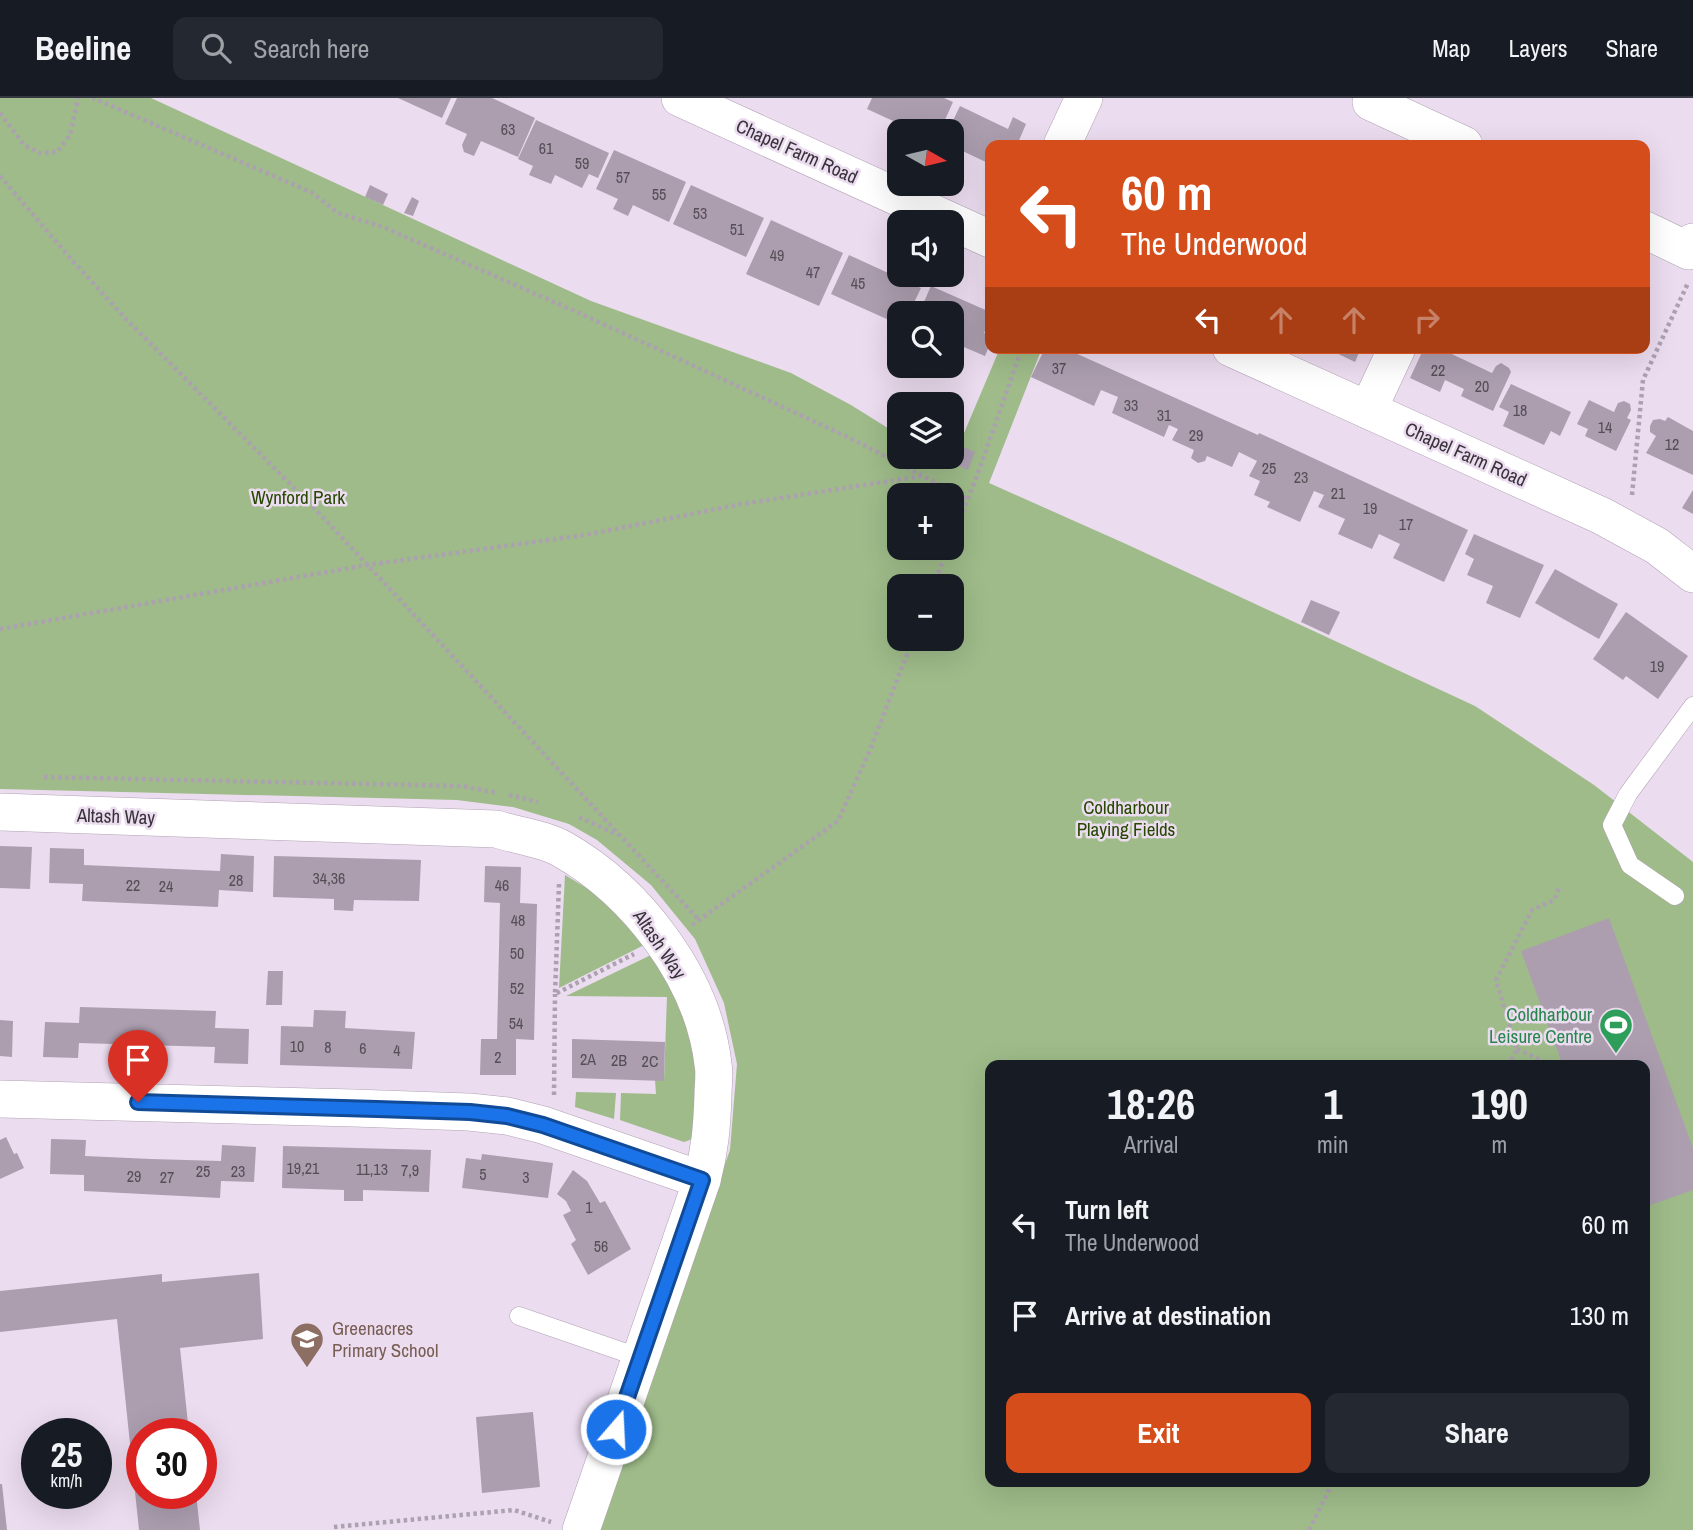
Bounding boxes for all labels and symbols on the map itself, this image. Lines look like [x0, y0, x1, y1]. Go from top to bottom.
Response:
street label: Chapel Farm Road [732, 113, 862, 189]
house number: 63 [501, 118, 515, 140]
north arrow [887, 119, 964, 196]
house number: 61 [539, 137, 554, 159]
house number: 59 [575, 152, 589, 174]
house number: 57 [616, 166, 630, 188]
house number: 55 [652, 183, 666, 205]
house number: 53 [693, 202, 707, 224]
house number: 51 [730, 218, 745, 240]
house number: 49 [770, 244, 784, 266]
house number: 47 [806, 261, 820, 283]
house number: 45 [851, 272, 865, 294]
house number: 37 [1052, 357, 1066, 379]
house number: 22 [1431, 359, 1445, 381]
house number: 20 [1475, 375, 1489, 397]
house number: 33 [1124, 394, 1138, 416]
house number: 18 [1513, 399, 1527, 421]
house number: 31 [1157, 404, 1172, 426]
street label: Chapel Farm Road [1401, 416, 1531, 492]
house number: 14 [1598, 416, 1612, 438]
house number: 29 [1189, 424, 1203, 446]
house number: 12 [1665, 433, 1679, 455]
house number: 25 [1262, 457, 1276, 479]
house number: 23 [1294, 466, 1308, 488]
house number: 21 [1331, 482, 1346, 504]
park label: Wynford Park [251, 484, 345, 510]
house number: 19 [1363, 497, 1377, 519]
house number: 17 [1399, 513, 1413, 535]
house number: 19 [1650, 655, 1664, 677]
park label: Coldharbour Playing Fields [1077, 794, 1176, 842]
street label: Altash Way [75, 802, 156, 830]
house number: 34,36 [313, 867, 345, 889]
house number: 28 [229, 869, 243, 891]
house number: 22 [126, 874, 140, 896]
house number: 46 [495, 874, 509, 896]
house number: 24 [159, 875, 173, 897]
street label: Altash Way [627, 903, 693, 984]
house number: 48 [511, 909, 525, 931]
house number: 50 [510, 942, 524, 964]
house number: 52 [510, 977, 524, 999]
place label: Coldharbour Leisure Centre [1489, 1001, 1593, 1049]
sports icon: Coldharbour Leisure Centre [1597, 1006, 1635, 1055]
house number: 54 [509, 1012, 523, 1034]
pin [108, 1030, 168, 1102]
house number: 10 [290, 1035, 304, 1057]
house number: 8 [324, 1036, 332, 1058]
house number: 6 [359, 1037, 367, 1059]
house number: 4 [393, 1039, 401, 1061]
house number: 2 [494, 1046, 502, 1068]
house number: 2A [580, 1048, 596, 1070]
house number: 2B [611, 1049, 627, 1071]
house number: 2C [642, 1050, 658, 1072]
house number: 19,21 [287, 1157, 320, 1179]
house number: 11,13 [356, 1158, 388, 1180]
house number: 7,9 [401, 1159, 419, 1181]
house number: 25 [196, 1160, 210, 1182]
house number: 23 [231, 1160, 245, 1182]
house number: 5 [479, 1163, 487, 1185]
house number: 29 [127, 1165, 141, 1187]
house number: 27 [160, 1166, 174, 1188]
house number: 3 [522, 1166, 530, 1188]
house number: 1 [585, 1196, 593, 1218]
house number: 56 [594, 1235, 608, 1257]
place label: Greenacres Primary School [332, 1315, 439, 1363]
school or university icon: Greenacres Primary School [288, 1320, 326, 1369]
position arrow [579, 1392, 653, 1466]
speed limit sign: 30 [126, 1418, 217, 1509]

